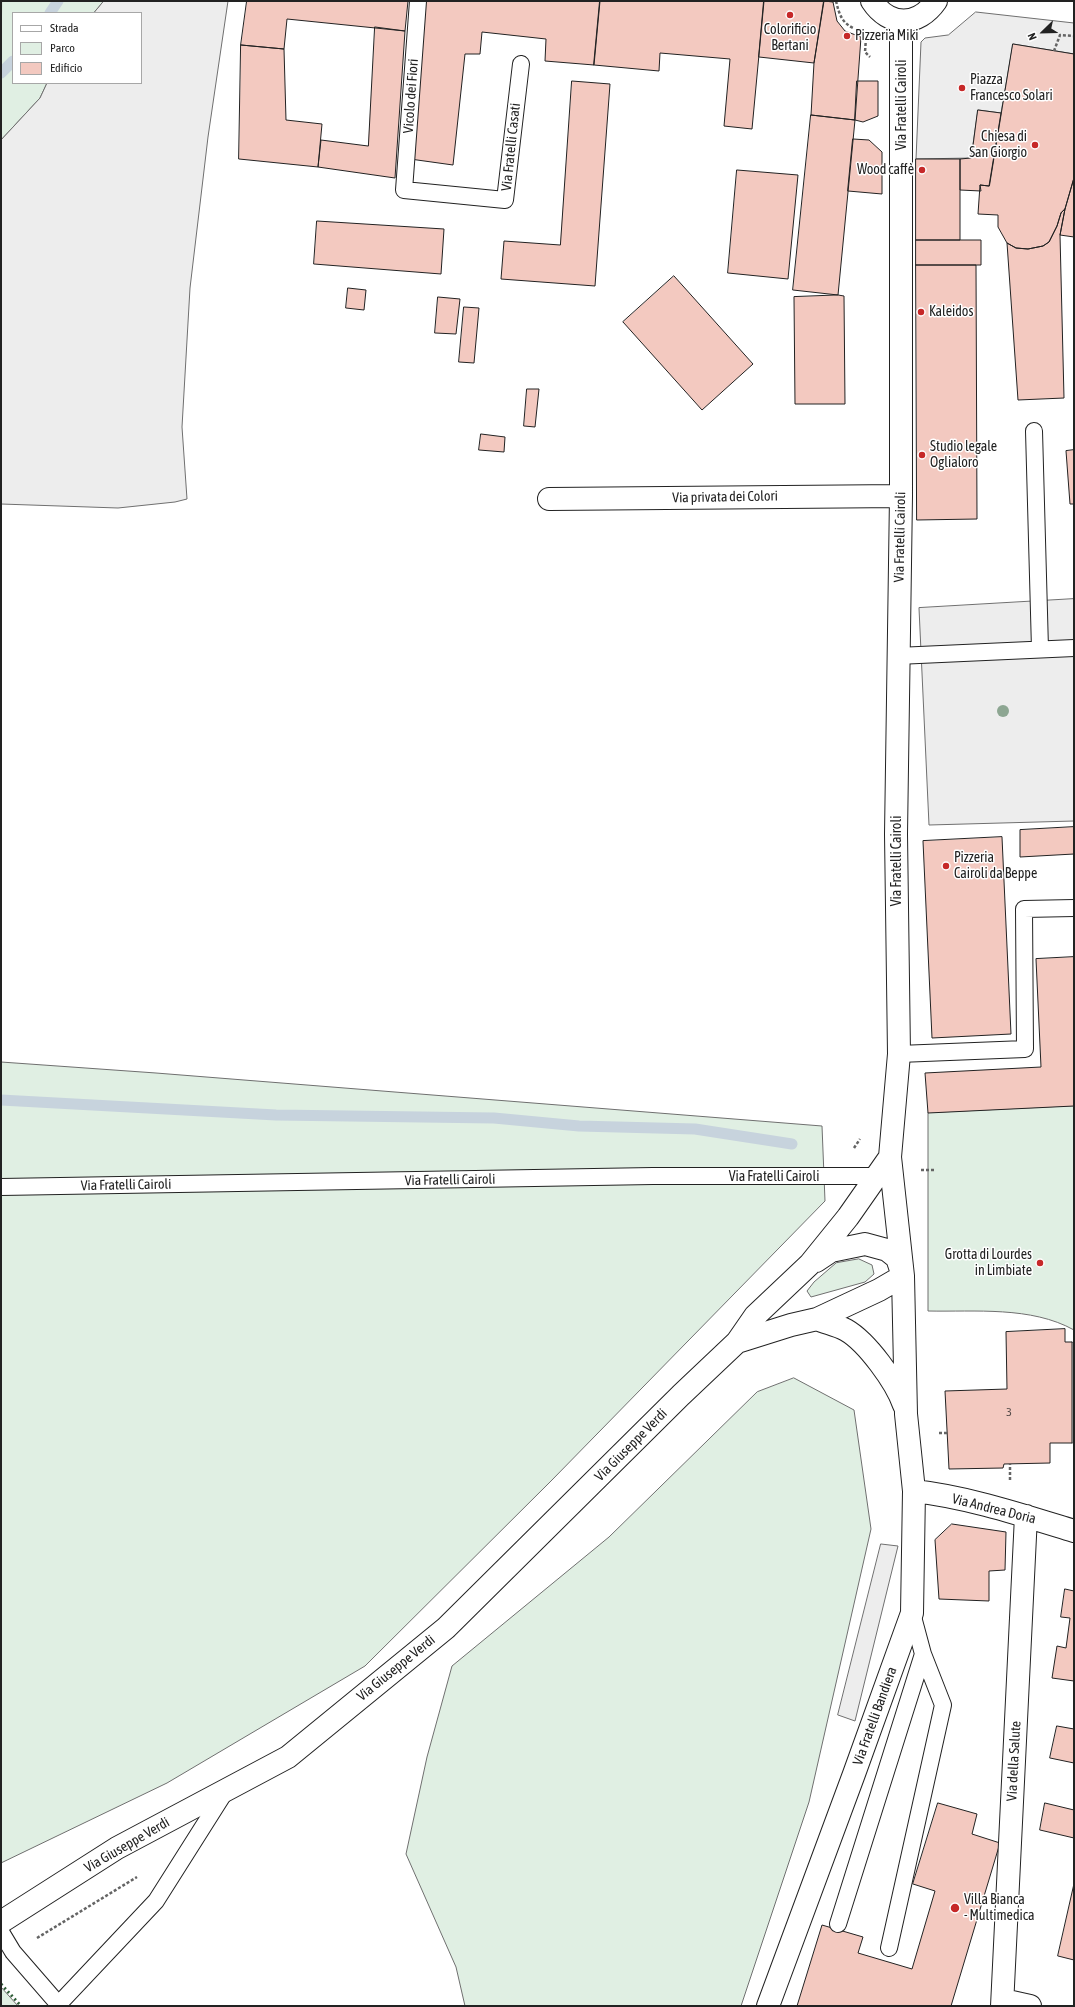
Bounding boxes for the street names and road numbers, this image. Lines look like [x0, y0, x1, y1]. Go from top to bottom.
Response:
street label: Vicolo dei Fiori [400, 58, 422, 134]
street label: Via Fratelli Cairoli [894, 60, 910, 150]
street label: Via Fratelli Casati [498, 102, 524, 192]
street label: Via privata dei Colori [672, 488, 778, 506]
street label: Via Fratelli Cairoli [891, 492, 909, 582]
street label: Via Fratelli Cairoli [889, 816, 905, 906]
street label: Via Fratelli Cairoli [729, 1169, 819, 1185]
street label: Via Fratelli Cairoli [405, 1171, 495, 1189]
street label: Via Fratelli Cairoli [81, 1176, 171, 1194]
street label: Via Giuseppe Verdi [591, 1405, 671, 1485]
street label: Via Andrea Doria [950, 1490, 1038, 1528]
street label: Via Giuseppe Verdi [354, 1631, 438, 1705]
street label: Via Fratelli Bandiera [849, 1664, 901, 1768]
street label: Via della Salute [1004, 1720, 1024, 1802]
street label: Via Giuseppe Verdi [81, 1814, 173, 1876]

